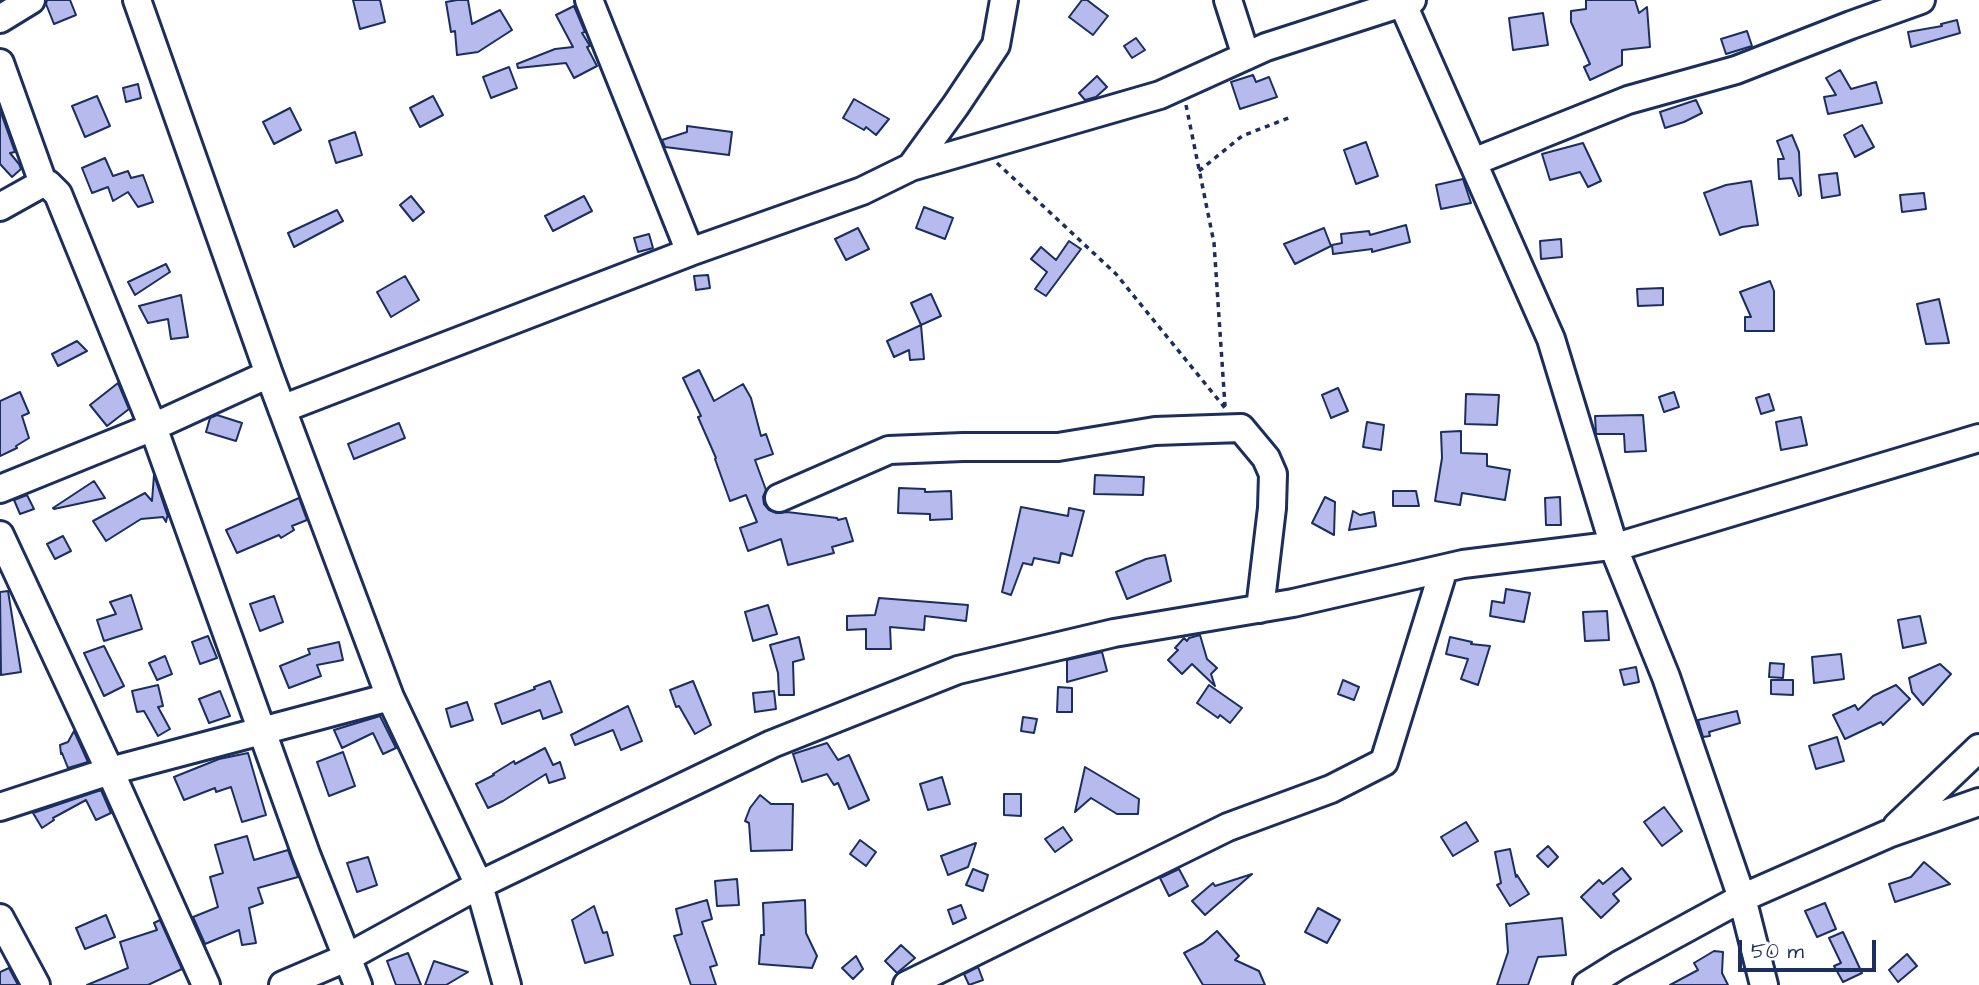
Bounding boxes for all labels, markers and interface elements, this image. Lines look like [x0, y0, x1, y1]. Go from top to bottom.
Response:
scale bar [1741, 926, 1879, 970]
text: 50 m [1751, 937, 1804, 966]

